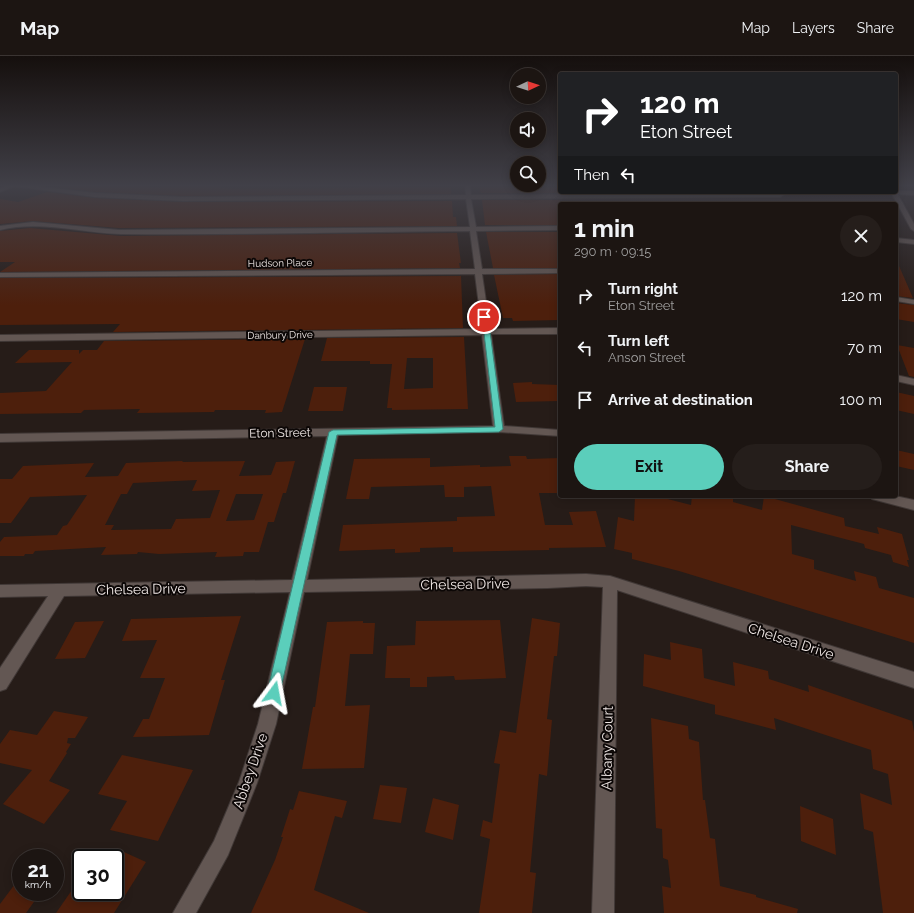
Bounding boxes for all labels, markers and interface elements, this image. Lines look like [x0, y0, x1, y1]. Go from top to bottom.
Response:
text: Map [20, 17, 59, 39]
text: Map [742, 20, 770, 36]
text: Layers [792, 20, 835, 36]
text: Share [857, 20, 894, 36]
north arrow [510, 68, 546, 104]
map controls [510, 68, 546, 192]
text: 120 m [640, 87, 720, 120]
icon: right [574, 88, 626, 140]
button: sound [510, 112, 546, 148]
text: Eton Street [640, 121, 732, 142]
button: search [510, 156, 546, 192]
icon: left [617, 164, 639, 186]
text: Then [574, 166, 609, 184]
text: 1 min [574, 214, 635, 243]
button: close [840, 215, 882, 257]
text: 290 m · 09:15 [574, 244, 651, 259]
street label: Hudson Place [248, 257, 312, 269]
text: Turn right [608, 280, 678, 298]
icon: right [574, 285, 596, 307]
text: 120 m [841, 287, 882, 305]
text: Eton Street [608, 298, 675, 313]
pin [467, 300, 501, 334]
icon: arrive [473, 306, 495, 328]
street label: Danbury Drive [247, 329, 313, 341]
text: Turn left [608, 332, 669, 350]
icon: left [574, 337, 596, 359]
text: 70 m [847, 339, 882, 357]
text: Anson Street [608, 350, 685, 365]
icon: arrive [574, 389, 596, 411]
text: Arrive at destination [608, 391, 753, 409]
text: 100 m [840, 391, 882, 409]
street label: Eton Street [249, 425, 311, 441]
button: Exit [574, 444, 724, 490]
button: Share [732, 444, 882, 490]
street label: Chelsea Drive [420, 575, 510, 593]
street label: Chelsea Drive [96, 580, 186, 598]
street label: Chelsea Drive [746, 620, 836, 662]
position arrow [253, 672, 295, 714]
street label: Albany Court [598, 705, 616, 790]
street label: Abbey Drive [230, 731, 270, 811]
speed limit sign: 30 [72, 849, 124, 901]
text: 21 [27, 858, 49, 882]
text: km/h [25, 879, 51, 890]

